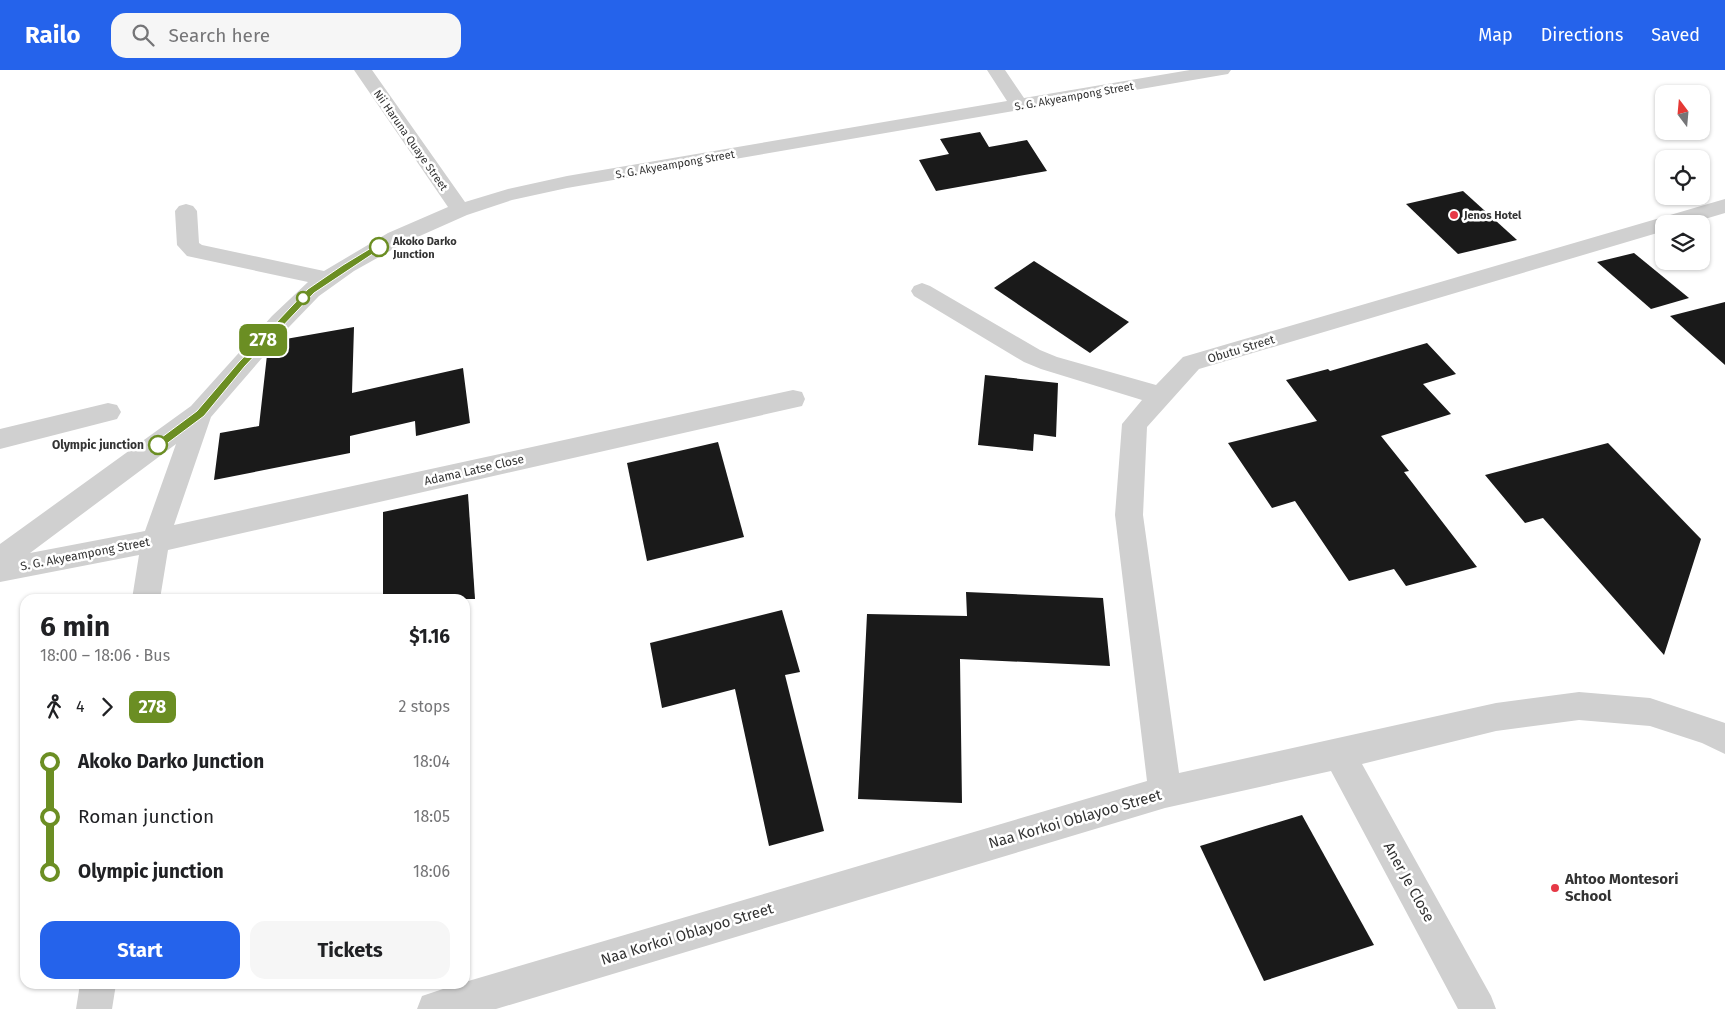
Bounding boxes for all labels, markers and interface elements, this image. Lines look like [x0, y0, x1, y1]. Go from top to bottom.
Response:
search box [111, 13, 461, 58]
text: Railo [25, 21, 81, 49]
icon: search [129, 21, 157, 49]
text: Search here [169, 24, 270, 47]
text: Map [1478, 24, 1513, 46]
text: Directions [1541, 24, 1623, 46]
text: Saved [1651, 24, 1700, 46]
street label: S. G. Akyeampong Street [1014, 80, 1135, 113]
north arrow [1655, 85, 1710, 140]
map controls [1655, 85, 1710, 270]
street label: Nii Haruna Quaye Street [371, 87, 450, 193]
street label: S. G. Akyeampong Street [615, 148, 736, 181]
button: locate [1655, 150, 1710, 205]
marker: Jenos Hotel [1448, 209, 1460, 221]
place label: Jenos Hotel [1463, 209, 1522, 222]
button: layers [1655, 215, 1710, 270]
place label: Akoko Darko Junction [392, 235, 457, 261]
marker: Akoko Darko Junction [369, 237, 389, 257]
unlabelled marker [296, 291, 310, 305]
line badge: 278 [234, 324, 292, 356]
text: 278 [249, 329, 277, 351]
street label: Obutu Street [1206, 332, 1277, 366]
marker: Olympic junction [148, 435, 168, 455]
place label: Olympic junction [52, 438, 144, 452]
street label: Adama Latse Close [423, 452, 525, 488]
street label: S. G. Akyeampong Street [19, 534, 152, 573]
text: 6 min [40, 610, 110, 643]
text: $1.16 [409, 625, 450, 648]
text: 18:00 – 18:06 · Bus [40, 646, 170, 665]
icon: walk [40, 693, 68, 721]
icon: forward [93, 693, 121, 721]
text: 278 [139, 696, 166, 718]
text: 4 [76, 697, 85, 716]
text: 2 stops [399, 697, 450, 716]
text: Akoko Darko Junction [78, 750, 264, 773]
text: 18:04 [413, 752, 450, 771]
street label: Naa Korkoi Oblayoo Street [986, 785, 1164, 852]
text: Roman junction [78, 805, 214, 828]
text: 18:05 [413, 807, 450, 826]
street label: Aner Je Close [1380, 839, 1438, 925]
text: Olympic junction [78, 860, 224, 883]
text: 18:06 [413, 862, 450, 881]
place label: Ahtoo Montesori School [1564, 870, 1678, 905]
marker: Ahtoo Montesori School [1549, 882, 1561, 894]
street label: Naa Korkoi Oblayoo Street [599, 899, 776, 969]
button: Start [40, 921, 240, 979]
button: Tickets [250, 921, 450, 979]

